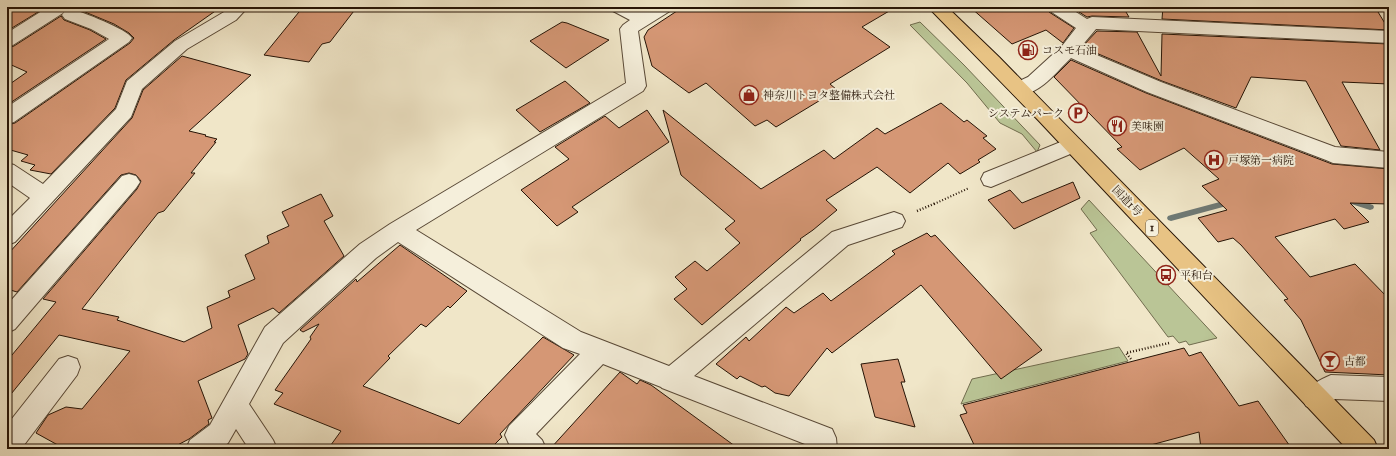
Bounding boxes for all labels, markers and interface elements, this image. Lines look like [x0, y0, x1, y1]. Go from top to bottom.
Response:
fuel station icon: コスモ石油 [1017, 39, 1039, 61]
place label: コスモ石油 [1042, 44, 1097, 57]
shop icon: 神奈川トヨタ整備株式会社 [738, 84, 760, 106]
place label: 神奈川トヨタ整備株式会社 [763, 89, 895, 102]
parking icon: システムパーク [1067, 102, 1089, 124]
place label: システムパーク [988, 107, 1064, 120]
restaurant icon: 美味園 [1106, 115, 1128, 137]
place label: 美味園 [1131, 120, 1164, 133]
hospital icon: 戸塚第一病院 [1203, 149, 1225, 171]
place label: 戸塚第一病院 [1228, 154, 1294, 167]
street label: 国道1号 [1109, 183, 1145, 219]
road number: 1 [1146, 220, 1158, 236]
bus stop icon: 平和台 [1155, 264, 1177, 286]
place label: 平和台 [1180, 269, 1213, 282]
bar icon: 古都 [1319, 350, 1341, 372]
place label: 古都 [1344, 355, 1366, 368]

